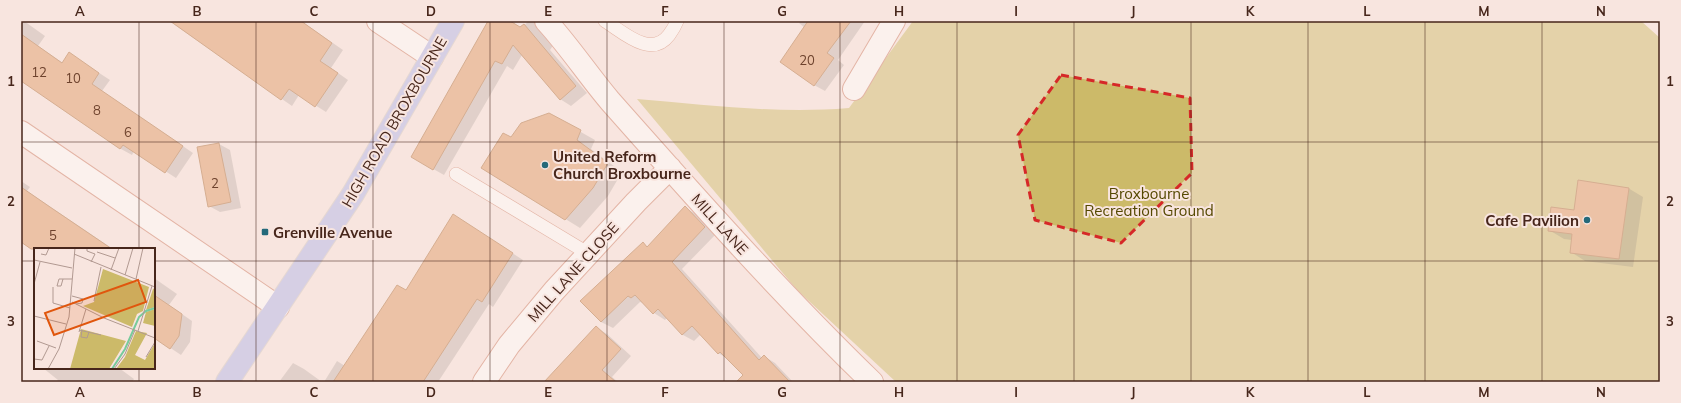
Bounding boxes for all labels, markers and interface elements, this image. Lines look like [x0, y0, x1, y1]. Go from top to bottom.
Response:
text: A [75, 3, 85, 19]
text: B [193, 3, 202, 19]
text: C [310, 3, 319, 19]
text: D [426, 3, 436, 19]
text: E [544, 3, 552, 19]
text: F [661, 3, 669, 19]
text: G [777, 3, 787, 19]
text: H [894, 3, 904, 19]
text: I [1014, 3, 1018, 19]
text: J [1131, 3, 1135, 19]
text: K [1246, 3, 1256, 19]
text: L [1363, 3, 1371, 19]
text: M [1478, 3, 1490, 19]
text: N [1596, 3, 1606, 19]
street label: HIGH ROAD BROXBOURNE [337, 33, 451, 211]
house number: 20 [799, 52, 815, 68]
house number: 12 [31, 64, 47, 80]
house number: 10 [65, 70, 81, 86]
text: 1 [7, 73, 15, 89]
text: 1 [1666, 73, 1674, 89]
house number: 8 [93, 102, 101, 118]
house number: 6 [124, 124, 132, 140]
place label: United Reform Church Broxbourne [553, 147, 691, 183]
marker: United Reform Church Broxbourne [540, 160, 550, 170]
house number: 2 [211, 175, 219, 191]
park label: Broxbourne Recreation Ground [1084, 184, 1214, 220]
street label: MILL LANE [688, 189, 753, 259]
text: 2 [7, 193, 15, 209]
text: 2 [1666, 193, 1674, 209]
place label: Cafe Pavilion [1485, 211, 1579, 230]
marker: Cafe Pavilion [1582, 215, 1592, 225]
street label: MILL LANE CLOSE [523, 218, 623, 326]
place label: Grenville Avenue [273, 223, 393, 242]
house number: 5 [49, 227, 57, 243]
marker: Grenville Avenue [260, 227, 270, 237]
inset map [34, 248, 155, 369]
text: 3 [7, 313, 15, 329]
text: 3 [1666, 313, 1674, 329]
text: A [75, 384, 85, 400]
text: B [193, 384, 202, 400]
text: C [310, 384, 319, 400]
text: D [426, 384, 436, 400]
text: E [544, 384, 552, 400]
text: F [661, 384, 669, 400]
text: G [777, 384, 787, 400]
text: H [894, 384, 904, 400]
text: I [1014, 384, 1018, 400]
text: J [1131, 384, 1135, 400]
text: K [1246, 384, 1256, 400]
text: L [1363, 384, 1371, 400]
text: M [1478, 384, 1490, 400]
text: N [1596, 384, 1606, 400]

